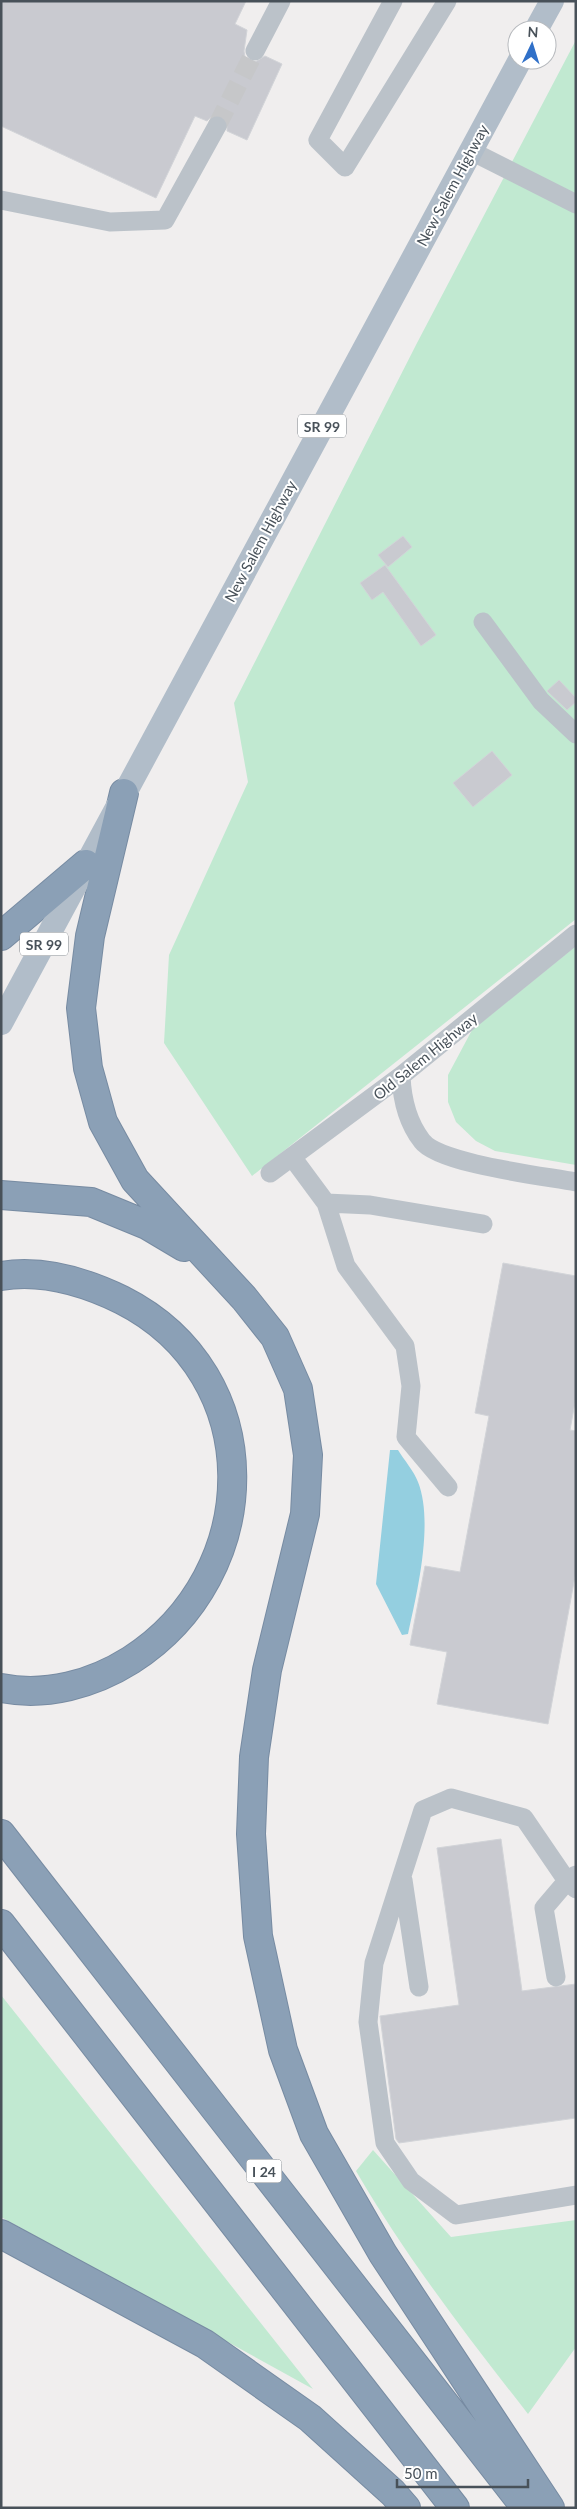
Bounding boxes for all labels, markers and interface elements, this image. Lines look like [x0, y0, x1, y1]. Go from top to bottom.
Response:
north arrow [507, 20, 557, 70]
text: N [527, 23, 539, 40]
street label: New Salem Highway [412, 121, 492, 249]
road number: SR 99 [298, 414, 346, 438]
street label: New Salem Highway [220, 477, 300, 605]
road number: SR 99 [20, 932, 68, 956]
street label: Old Salem Highway [369, 1008, 481, 1103]
road number: I 24 [246, 2160, 282, 2182]
scale bar [397, 2456, 528, 2488]
text: 50 m [404, 2464, 438, 2482]

